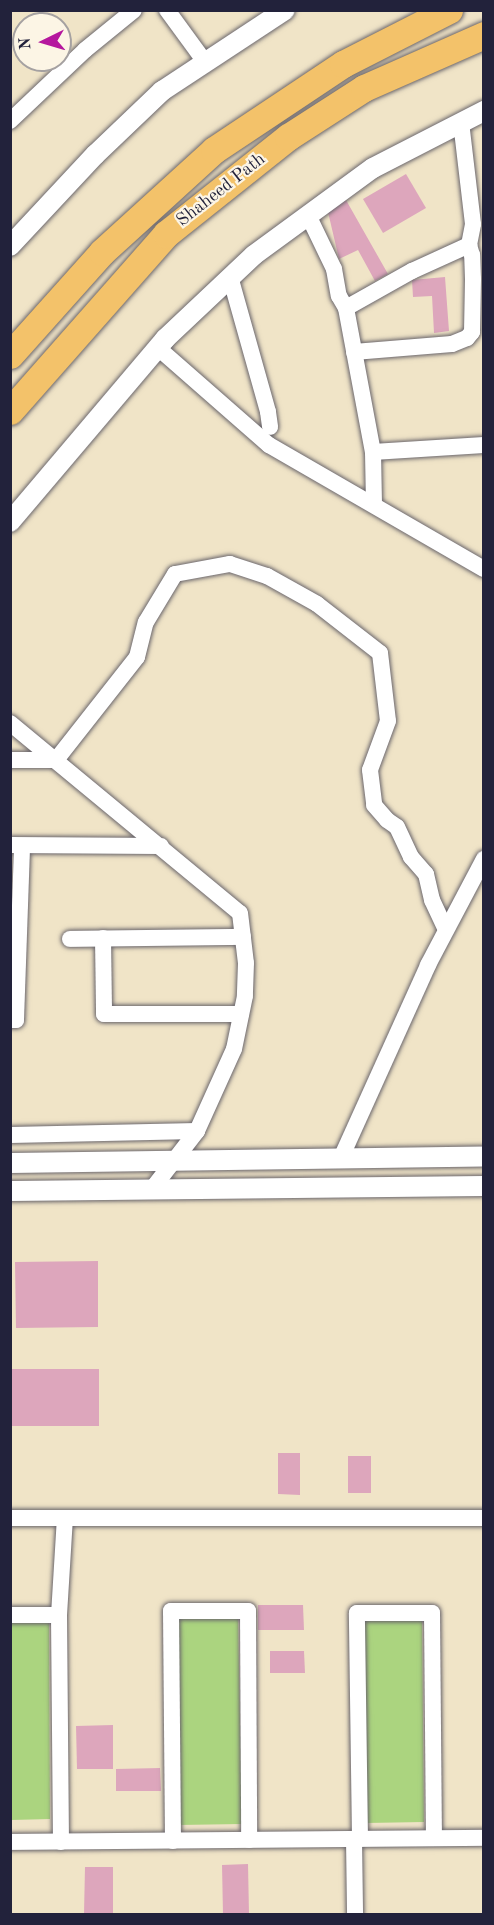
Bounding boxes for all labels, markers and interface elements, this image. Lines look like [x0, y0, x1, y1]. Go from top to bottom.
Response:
north arrow [12, 12, 72, 72]
text: N [18, 37, 35, 50]
street label: Shaheed Path [172, 149, 270, 231]

